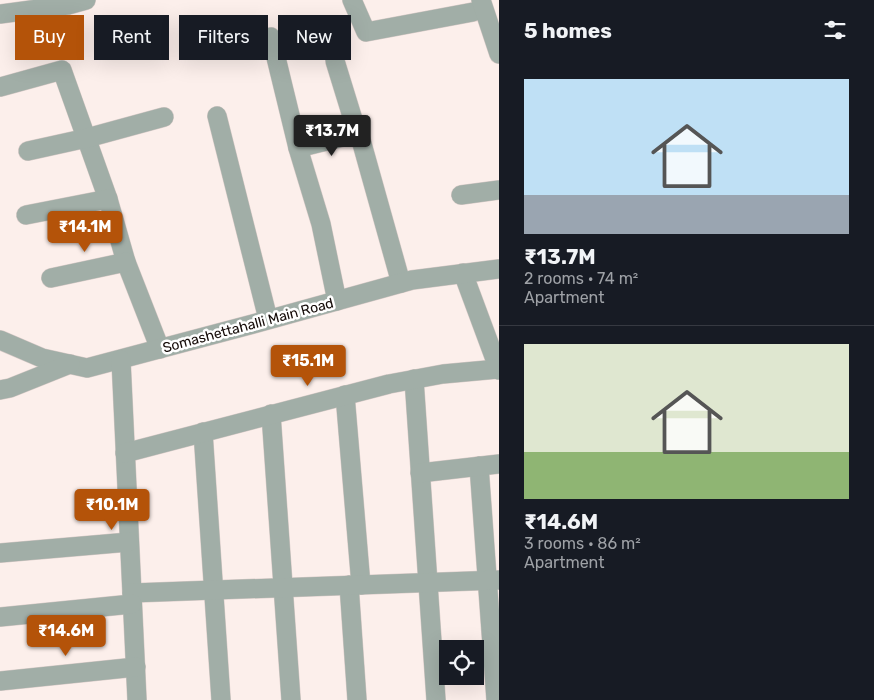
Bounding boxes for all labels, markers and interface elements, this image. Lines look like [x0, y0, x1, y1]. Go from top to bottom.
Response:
chip: Buy [15, 15, 84, 60]
chip: Rent [94, 15, 169, 60]
chip: Filters [179, 15, 268, 60]
chip: New [278, 15, 351, 60]
icon: filters [821, 16, 849, 44]
text: 5 homes [524, 18, 612, 43]
icon: home [642, 111, 732, 201]
pin: ₹13.7M [291, 114, 373, 157]
text: ₹13.7M [305, 121, 359, 140]
pin: ₹14.1M [44, 210, 126, 253]
text: ₹14.1M [58, 217, 112, 236]
text: ₹13.7M [524, 244, 596, 269]
text: 2 rooms · 74 m² [524, 269, 638, 288]
text: Apartment [524, 288, 604, 307]
street label: Somashettahalli Main Road [161, 294, 335, 357]
pin: ₹15.1M [267, 344, 349, 387]
text: ₹15.1M [282, 351, 334, 370]
icon: home [642, 377, 732, 467]
pin: ₹10.1M [71, 488, 153, 531]
text: ₹10.1M [85, 495, 139, 514]
text: ₹14.6M [524, 509, 598, 534]
text: 3 rooms · 86 m² [524, 534, 641, 553]
text: Apartment [524, 553, 604, 572]
pin: ₹14.6M [25, 614, 107, 657]
text: ₹14.6M [38, 621, 94, 640]
map controls [439, 640, 484, 685]
button: locate [439, 640, 484, 685]

